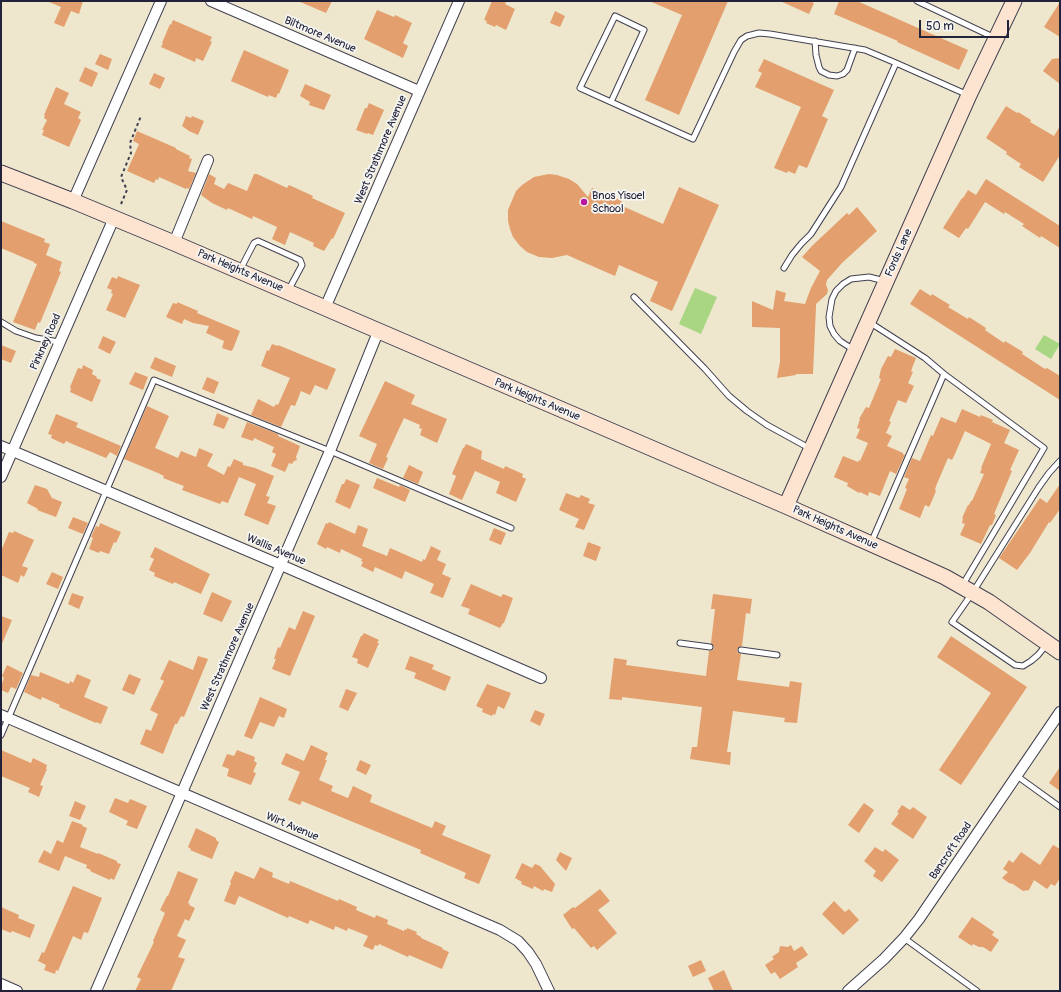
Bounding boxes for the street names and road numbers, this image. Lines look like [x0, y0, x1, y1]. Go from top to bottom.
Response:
street label: Biltmore Avenue [282, 14, 358, 56]
street label: West Strathmore Avenue [352, 94, 410, 206]
street label: Fords Lane [883, 227, 915, 279]
street label: Park Heights Avenue [195, 247, 285, 295]
street label: Pinkney Road [28, 312, 64, 372]
street label: Park Heights Avenue [492, 376, 582, 424]
street label: Park Heights Avenue [790, 503, 880, 553]
street label: Wallis Avenue [245, 532, 307, 568]
street label: West Strathmore Avenue [198, 601, 258, 713]
street label: Wirt Avenue [264, 810, 320, 844]
street label: Bancroft Road [927, 820, 975, 882]

